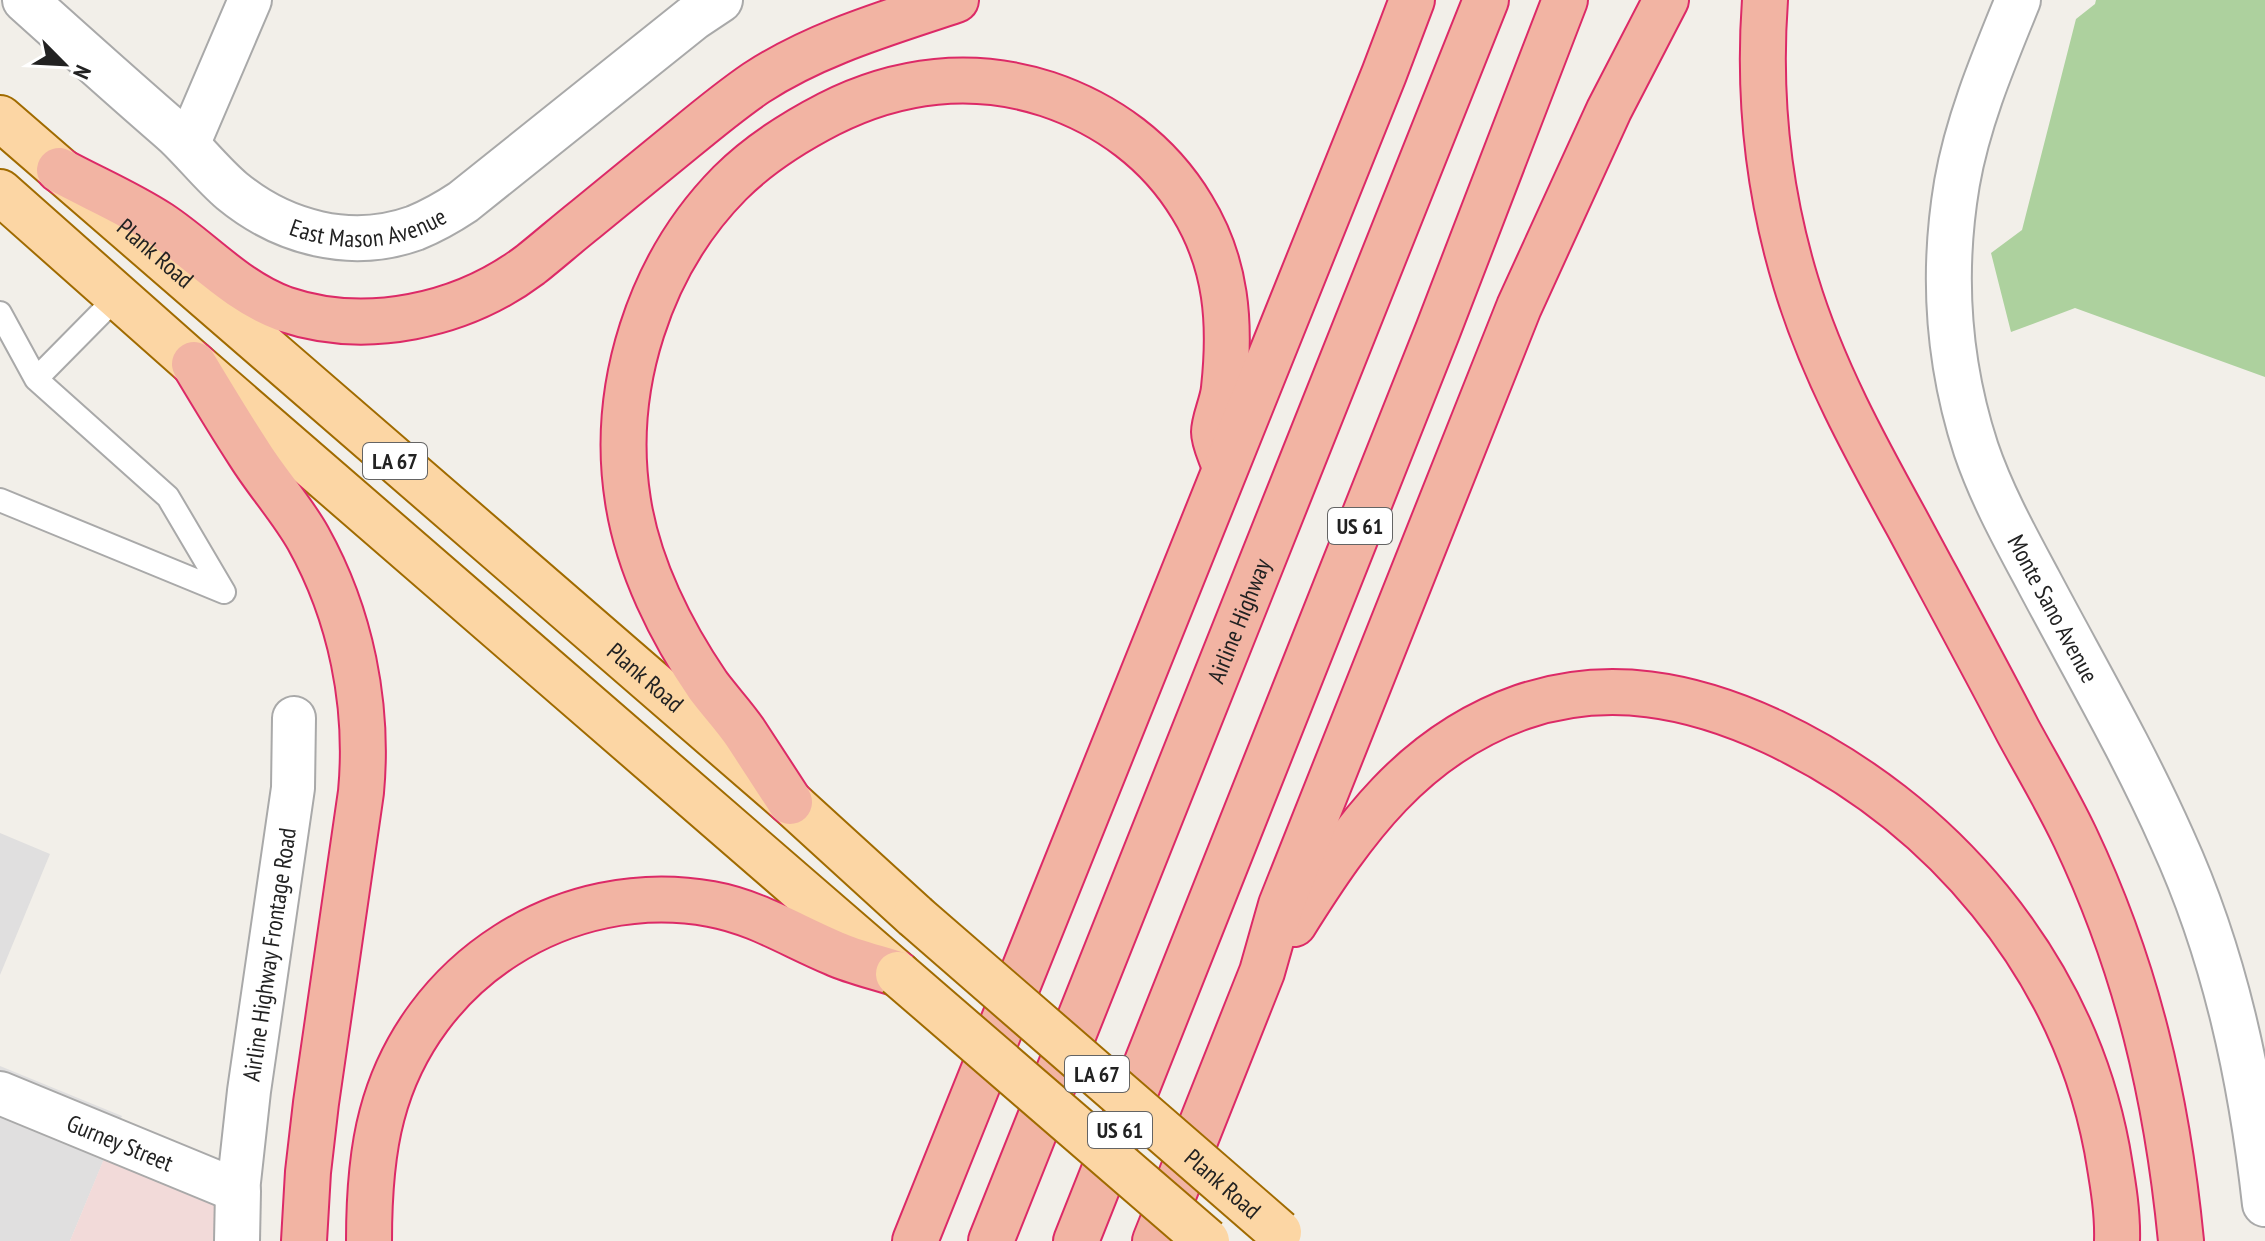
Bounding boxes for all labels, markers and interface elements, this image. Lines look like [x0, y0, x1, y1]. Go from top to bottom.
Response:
north arrow [24, 24, 104, 104]
text: N [67, 61, 97, 83]
street label: East Mason Avenue [286, 200, 451, 254]
street label: Plank Road [111, 211, 200, 294]
road number: LA 67 [363, 443, 427, 479]
road number: US 61 [1328, 508, 1392, 544]
street label: Monte Sano Avenue [2001, 529, 2106, 688]
street label: Airline Highway [1200, 554, 1277, 687]
street label: Plank Road [601, 635, 690, 719]
street label: Airline Highway Frontage Road [235, 826, 303, 1083]
road number: LA 67 [1065, 1056, 1129, 1092]
street label: Gurney Street [63, 1107, 178, 1178]
road number: US 61 [1088, 1112, 1152, 1148]
street label: Plank Road [1178, 1142, 1268, 1225]

